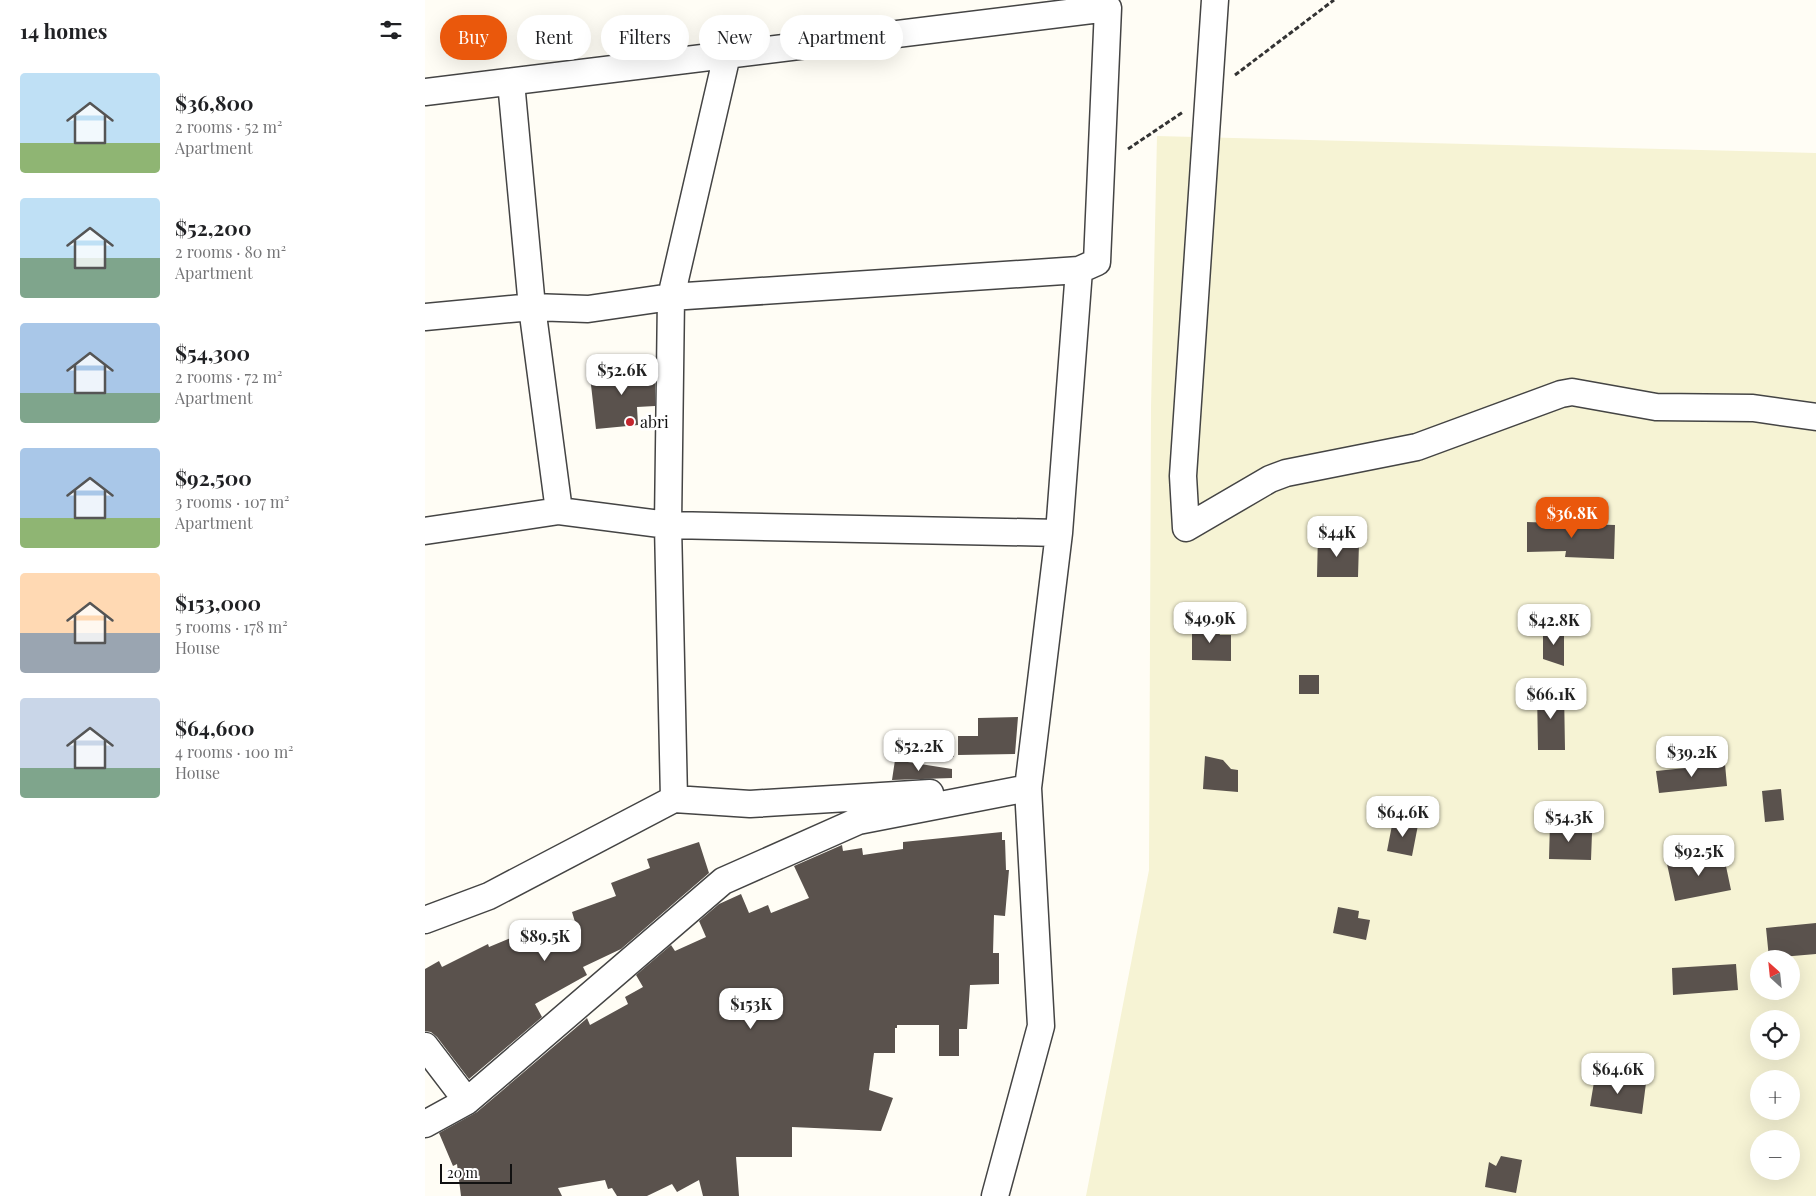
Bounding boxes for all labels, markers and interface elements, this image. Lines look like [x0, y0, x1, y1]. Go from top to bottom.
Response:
chip: Buy [440, 15, 507, 60]
chip: Rent [517, 15, 591, 60]
chip: Filters [601, 15, 689, 60]
chip: New [699, 15, 770, 60]
chip: Apartment [780, 15, 903, 60]
text: 14 homes [20, 16, 107, 44]
icon: filters [377, 16, 405, 44]
text: $36,800 [175, 88, 254, 116]
icon: home [60, 93, 120, 153]
text: 2 rooms · 52 m² [175, 116, 282, 137]
text: Apartment [175, 137, 253, 158]
text: $52,200 [175, 213, 251, 241]
icon: home [60, 218, 120, 278]
text: 2 rooms · 80 m² [175, 241, 286, 262]
text: Apartment [175, 262, 253, 283]
text: $54,300 [175, 338, 250, 366]
icon: home [60, 343, 120, 403]
pin: $52.6K [581, 354, 663, 396]
text: $52.6K [597, 359, 647, 380]
text: 2 rooms · 72 m² [175, 366, 282, 387]
text: Apartment [175, 387, 253, 408]
place label: abri [640, 411, 669, 432]
marker: abri [624, 416, 636, 428]
text: $92,500 [175, 463, 252, 491]
icon: home [60, 468, 120, 528]
text: 3 rooms · 107 m² [175, 491, 290, 512]
pin: $36.8K [1531, 496, 1613, 539]
text: $36.8K [1547, 502, 1597, 523]
text: Apartment [175, 512, 253, 533]
pin: $44K [1307, 516, 1367, 558]
text: $44K [1318, 521, 1356, 542]
text: $153,000 [175, 588, 261, 616]
icon: home [60, 593, 120, 653]
pin: $49.9K [1169, 602, 1251, 644]
pin: $42.8K [1513, 604, 1595, 646]
text: $49.9K [1185, 607, 1235, 628]
text: $42.8K [1529, 609, 1579, 630]
text: 5 rooms · 178 m² [175, 616, 288, 637]
text: House [175, 637, 220, 658]
pin: $66.1K [1510, 678, 1592, 720]
text: $66.1K [1526, 683, 1576, 704]
text: $64,600 [175, 713, 255, 741]
icon: home [60, 718, 120, 778]
pin: $52.2K [878, 730, 960, 772]
text: $52.2K [894, 735, 944, 756]
pin: $39.2K [1651, 736, 1733, 778]
text: 4 rooms · 100 m² [175, 741, 294, 762]
text: $39.2K [1667, 741, 1717, 762]
text: House [175, 762, 220, 783]
pin: $64.6K [1362, 796, 1444, 838]
pin: $54.3K [1528, 800, 1610, 843]
text: $64.6K [1377, 801, 1429, 822]
text: $54.3K [1545, 806, 1593, 827]
pin: $92.5K [1658, 834, 1740, 877]
text: $92.5K [1674, 840, 1724, 861]
pin: $89.5K [504, 920, 586, 962]
text: $89.5K [520, 925, 570, 946]
north arrow [1750, 950, 1800, 1000]
map controls [1750, 950, 1800, 1180]
pin: $153K [716, 988, 786, 1030]
text: $153K [730, 993, 772, 1014]
button: locate [1750, 1010, 1800, 1060]
pin: $64.6K [1577, 1052, 1659, 1095]
text: $64.6K [1592, 1058, 1644, 1079]
button: + [1750, 1070, 1800, 1120]
button: − [1750, 1130, 1800, 1180]
scale bar [440, 1161, 513, 1184]
text: 20 m [447, 1163, 478, 1182]

